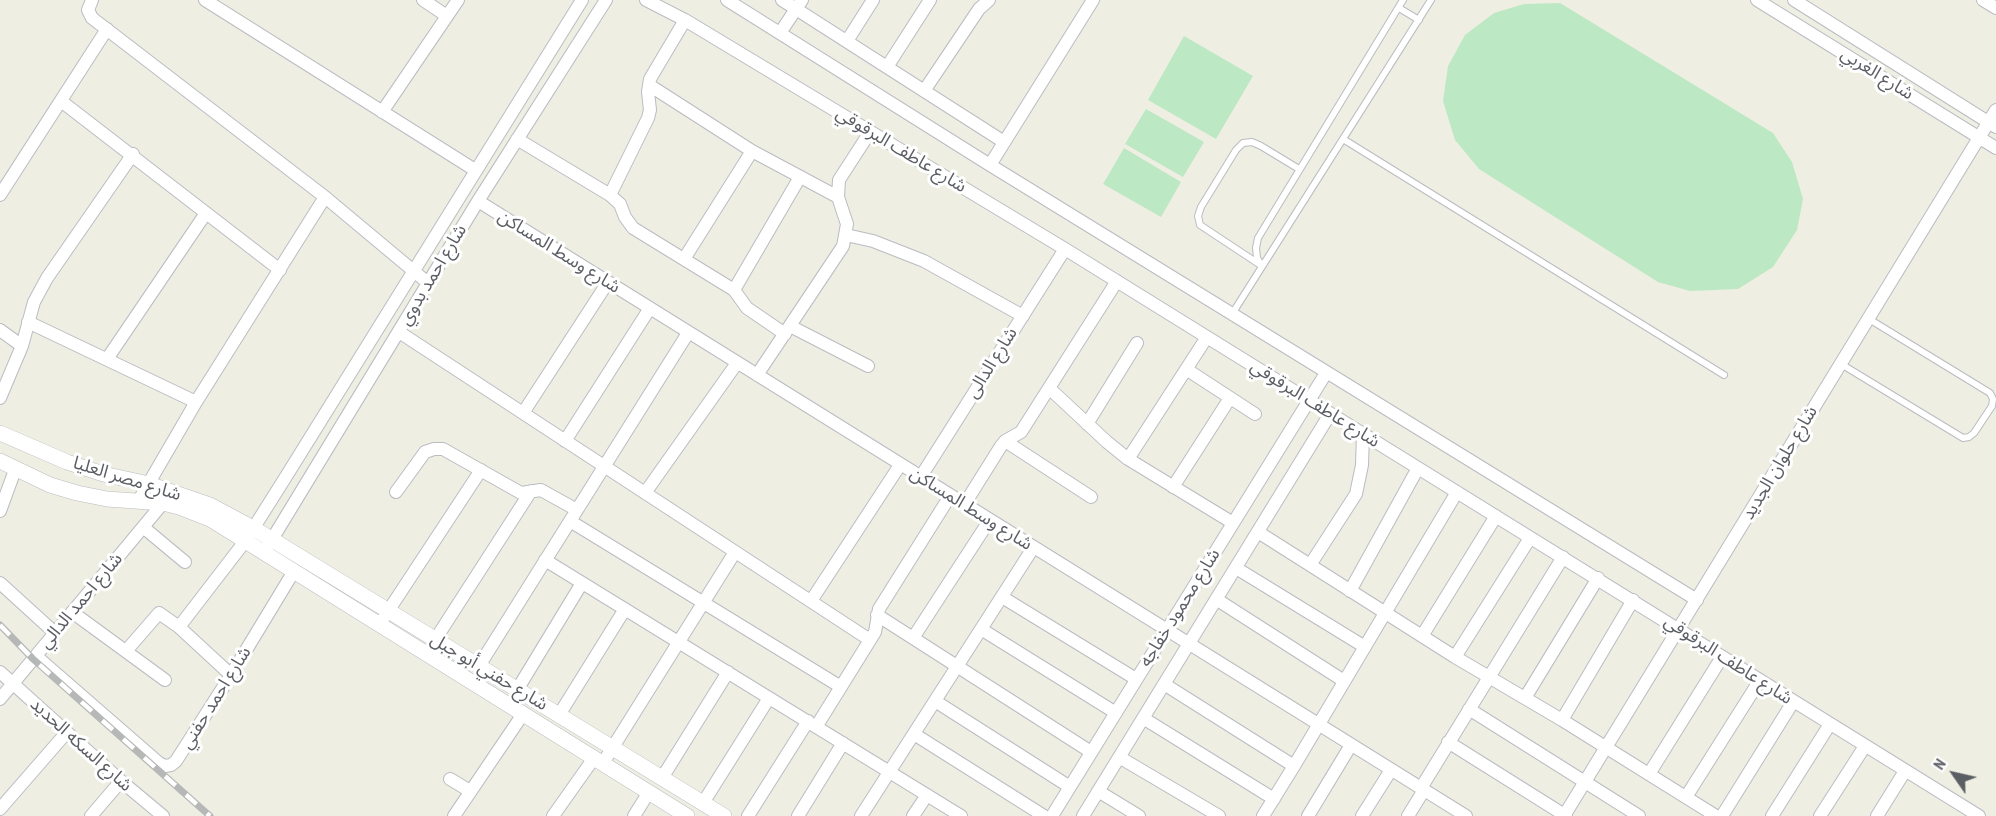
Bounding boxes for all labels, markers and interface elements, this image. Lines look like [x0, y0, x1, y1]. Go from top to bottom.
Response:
street label: شارع الغربي [1837, 43, 1917, 105]
street label: شارع عاطف البرقوقي [832, 102, 970, 198]
street label: شارع وسط المساكن [494, 206, 624, 298]
street label: شارع احمد بدوي [394, 221, 472, 329]
street label: شارع الدالى [962, 324, 1022, 402]
street label: شارع عاطف البرقوقي [1246, 355, 1384, 453]
street label: شارع حلوان الجديد [1738, 402, 1822, 524]
street label: شارع مصر العليا [70, 452, 184, 506]
street label: شارع وسط المساكن [906, 463, 1036, 555]
street label: شارع محمود خفاجه [1135, 545, 1225, 671]
street label: شارع احمد الدالي [35, 549, 127, 653]
street label: شارع عاطف البرقوقي [1660, 610, 1796, 710]
street label: شارع حفني أبو جبل [426, 629, 552, 715]
street label: شارع احمد حفني [176, 643, 256, 753]
street label: شارع السكه الحديد [26, 694, 136, 796]
north arrow [1924, 744, 1984, 804]
text: N [1928, 755, 1950, 773]

